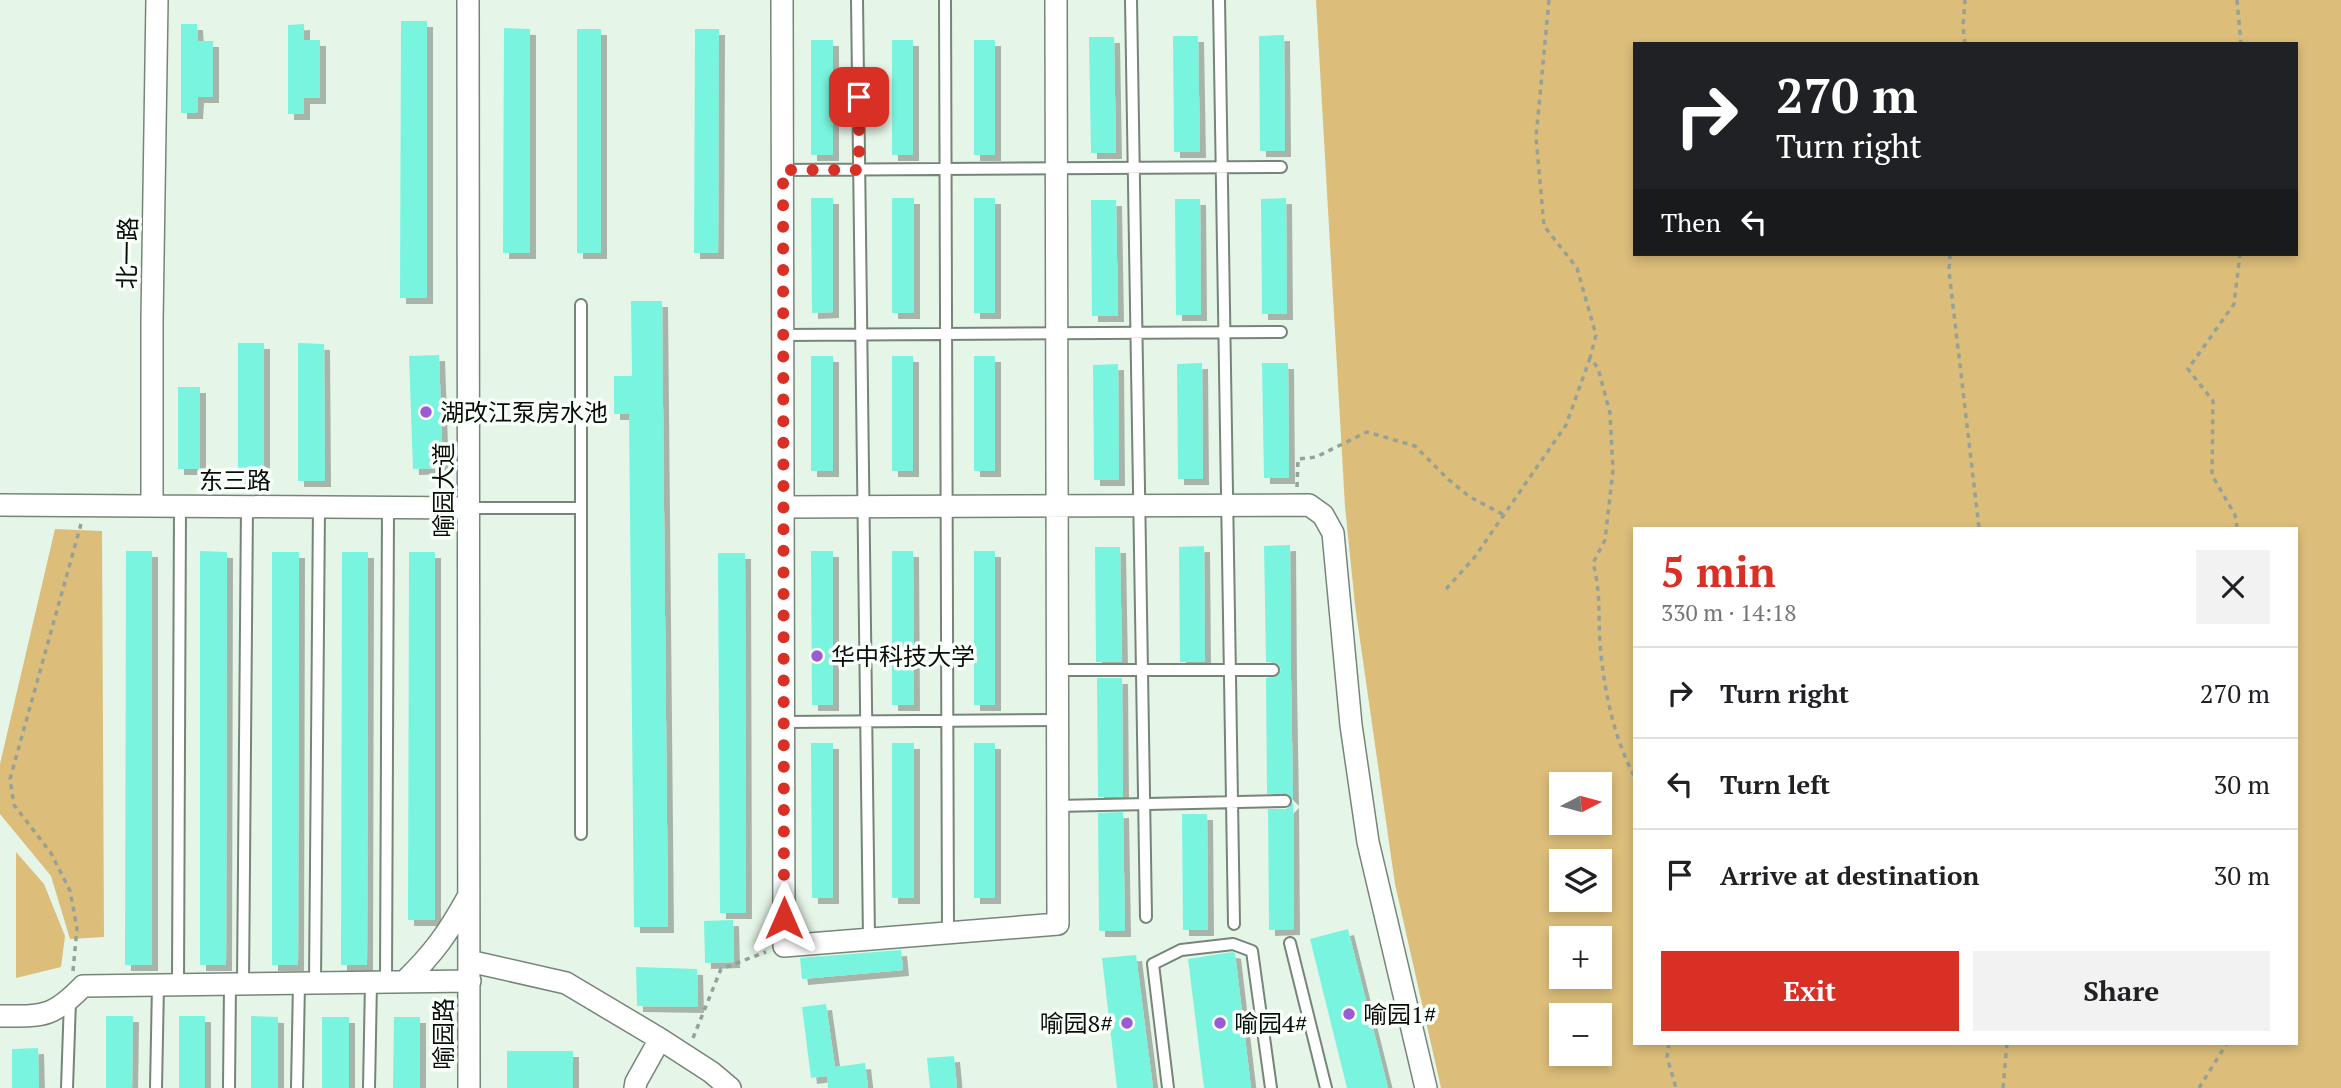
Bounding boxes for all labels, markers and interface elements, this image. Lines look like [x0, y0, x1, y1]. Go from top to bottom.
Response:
text: 270 m [1776, 62, 1918, 127]
pin [829, 67, 889, 127]
icon: right [1661, 70, 1752, 161]
icon: arrive [840, 78, 878, 116]
text: Turn right [1776, 125, 1922, 167]
icon: left [1735, 203, 1773, 241]
text: Then [1661, 205, 1721, 239]
street label: 北一路 [110, 217, 144, 289]
place label: 湖改江泵房水池 [440, 396, 608, 428]
marker: 湖改江泵房水池 [418, 404, 434, 420]
street label: 喻园大道 [427, 442, 459, 538]
street label: 东三路 [199, 464, 271, 496]
text: 5 min [1661, 543, 1776, 599]
button: close [2196, 550, 2270, 624]
text: 330 m · 14:18 [1661, 597, 1796, 628]
place label: 华中科技大学 [831, 640, 975, 672]
marker: 华中科技大学 [809, 648, 825, 664]
icon: right [1661, 674, 1699, 712]
text: Turn right [1720, 676, 1849, 710]
text: 270 m [2200, 676, 2270, 710]
icon: left [1661, 765, 1699, 803]
text: Turn left [1720, 767, 1830, 801]
text: 30 m [2214, 767, 2270, 801]
north arrow [1549, 772, 1612, 835]
map controls [1549, 772, 1612, 1066]
button: layers [1549, 849, 1612, 912]
icon: arrive [1661, 856, 1699, 894]
text: Arrive at destination [1720, 858, 1979, 892]
text: 30 m [2214, 858, 2270, 892]
position arrow [747, 881, 821, 955]
button: + [1549, 926, 1612, 989]
button: Exit [1661, 951, 1959, 1031]
button: Share [1973, 951, 2270, 1031]
street label: 喻园路 [427, 998, 459, 1070]
place label: 喻园1# [1363, 998, 1437, 1030]
button: − [1549, 1003, 1612, 1066]
marker: 喻园1# [1341, 1006, 1357, 1022]
place label: 喻园8# [1039, 1007, 1113, 1039]
place label: 喻园4# [1234, 1007, 1308, 1039]
marker: 喻园8# [1119, 1015, 1135, 1031]
marker: 喻园4# [1212, 1015, 1228, 1031]

